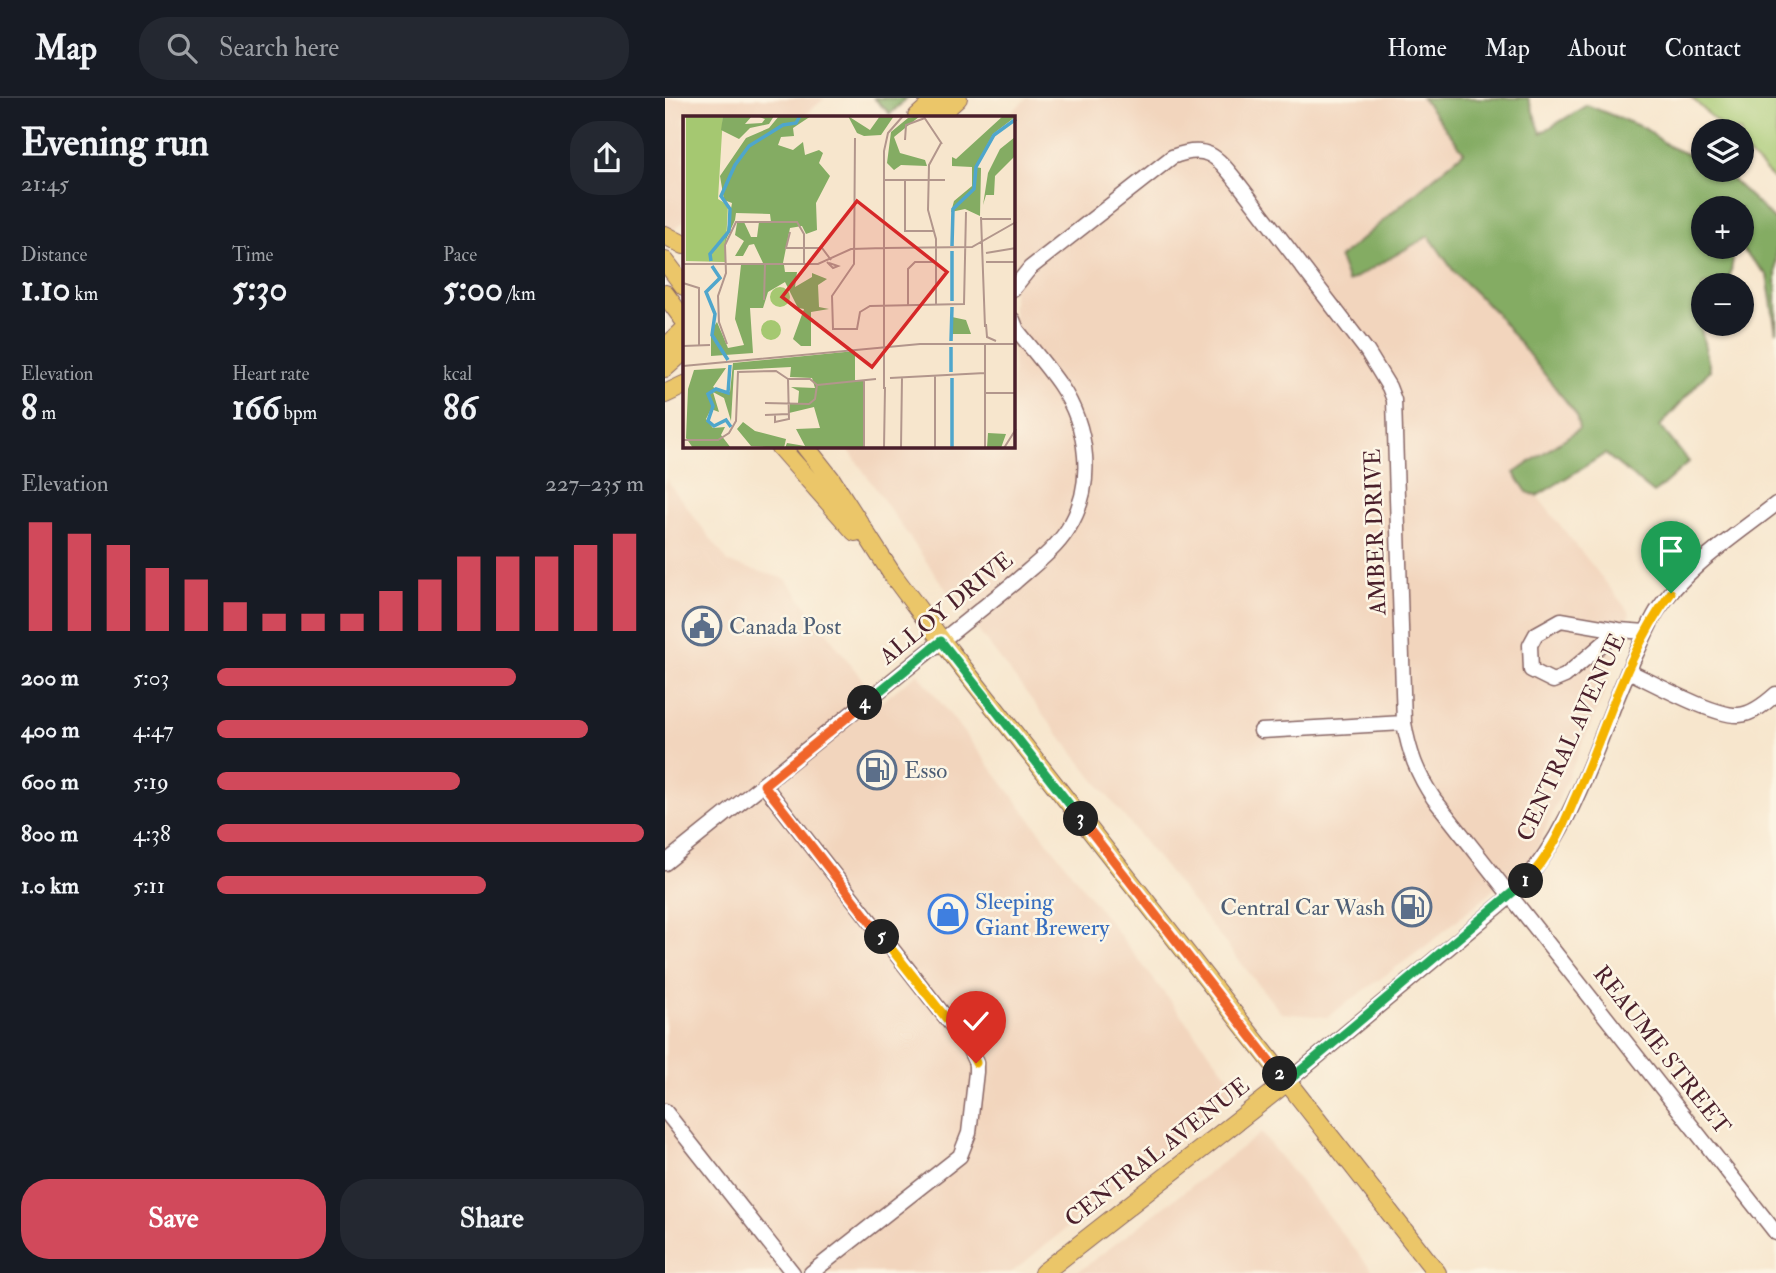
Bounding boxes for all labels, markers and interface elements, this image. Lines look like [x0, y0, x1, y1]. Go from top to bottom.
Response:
search box [139, 17, 629, 80]
text: Map [35, 28, 97, 69]
icon: search [163, 29, 201, 67]
text: Search here [219, 32, 339, 64]
text: Home [1387, 33, 1447, 64]
text: Map [1485, 33, 1530, 64]
text: About [1568, 33, 1627, 64]
text: Contact [1665, 33, 1741, 64]
inset map [683, 116, 1015, 448]
text: Evening run [21, 119, 209, 167]
map controls [1691, 119, 1754, 336]
button: layers [1691, 119, 1754, 182]
button: share [570, 121, 644, 195]
text: 21:45 [21, 169, 69, 198]
button: + [1691, 196, 1754, 259]
text: Distance [21, 243, 87, 267]
text: Time [232, 243, 274, 267]
text: Pace [443, 243, 477, 267]
text: 1.10 [21, 267, 71, 311]
text: 5:30 [232, 267, 287, 311]
text: 5:00 [443, 267, 503, 311]
button: − [1691, 273, 1754, 336]
text: km [71, 282, 98, 306]
text: /km [503, 282, 536, 306]
text: Elevation [21, 362, 93, 386]
text: Heart rate [232, 362, 309, 386]
text: kcal [443, 362, 472, 386]
text: 8 [21, 386, 37, 430]
text: 166 [232, 386, 280, 430]
text: 86 [443, 386, 477, 430]
text: m [37, 401, 56, 425]
text: bpm [280, 401, 317, 425]
street label: AMBER DRIVE [1358, 448, 1392, 617]
text: Elevation [21, 469, 109, 498]
text: 227–235 m [545, 469, 644, 498]
pin [1641, 521, 1701, 593]
icon: arrive [1652, 532, 1690, 570]
street label: ALLOY DRIVE [873, 545, 1019, 671]
public building icon: Canada Post [681, 605, 723, 647]
place label: Canada Post [729, 612, 841, 641]
street label: CENTRAL AVENUE [1510, 628, 1632, 846]
text: 200 m [21, 663, 79, 692]
text: 5:03 [133, 663, 169, 692]
pin: 4 [847, 686, 883, 720]
text: 4 [859, 690, 870, 714]
text: 400 m [21, 715, 80, 744]
text: 4:47 [133, 715, 174, 744]
fuel station icon: Esso [856, 749, 898, 791]
place label: Esso [904, 756, 947, 785]
text: 600 m [21, 767, 79, 796]
text: 5:19 [133, 767, 169, 796]
pin: 3 [1063, 802, 1099, 836]
text: 3 [1077, 806, 1084, 830]
text: 800 m [21, 819, 78, 848]
text: 4:38 [133, 819, 171, 848]
pin: 1 [1509, 864, 1543, 898]
text: 1 [1522, 868, 1529, 892]
text: 1.0 km [21, 871, 79, 900]
text: 5:11 [133, 871, 165, 900]
fuel station icon: Central Car Wash [1391, 886, 1433, 928]
place label: Sleeping Giant Brewery [975, 887, 1110, 942]
shop icon: Sleeping Giant Brewery [927, 893, 969, 935]
place label: Central Car Wash [1220, 893, 1385, 922]
pin: 5 [865, 920, 899, 954]
text: 5 [877, 924, 886, 948]
street label: REAUME STREET [1587, 960, 1737, 1140]
pin [946, 991, 1006, 1063]
icon: check [957, 1002, 995, 1040]
pin: 2 [1263, 1056, 1297, 1091]
text: 2 [1275, 1061, 1284, 1085]
street label: CENTRAL AVENUE [1059, 1071, 1255, 1233]
button: Save [21, 1179, 326, 1259]
button: Share [340, 1179, 644, 1259]

